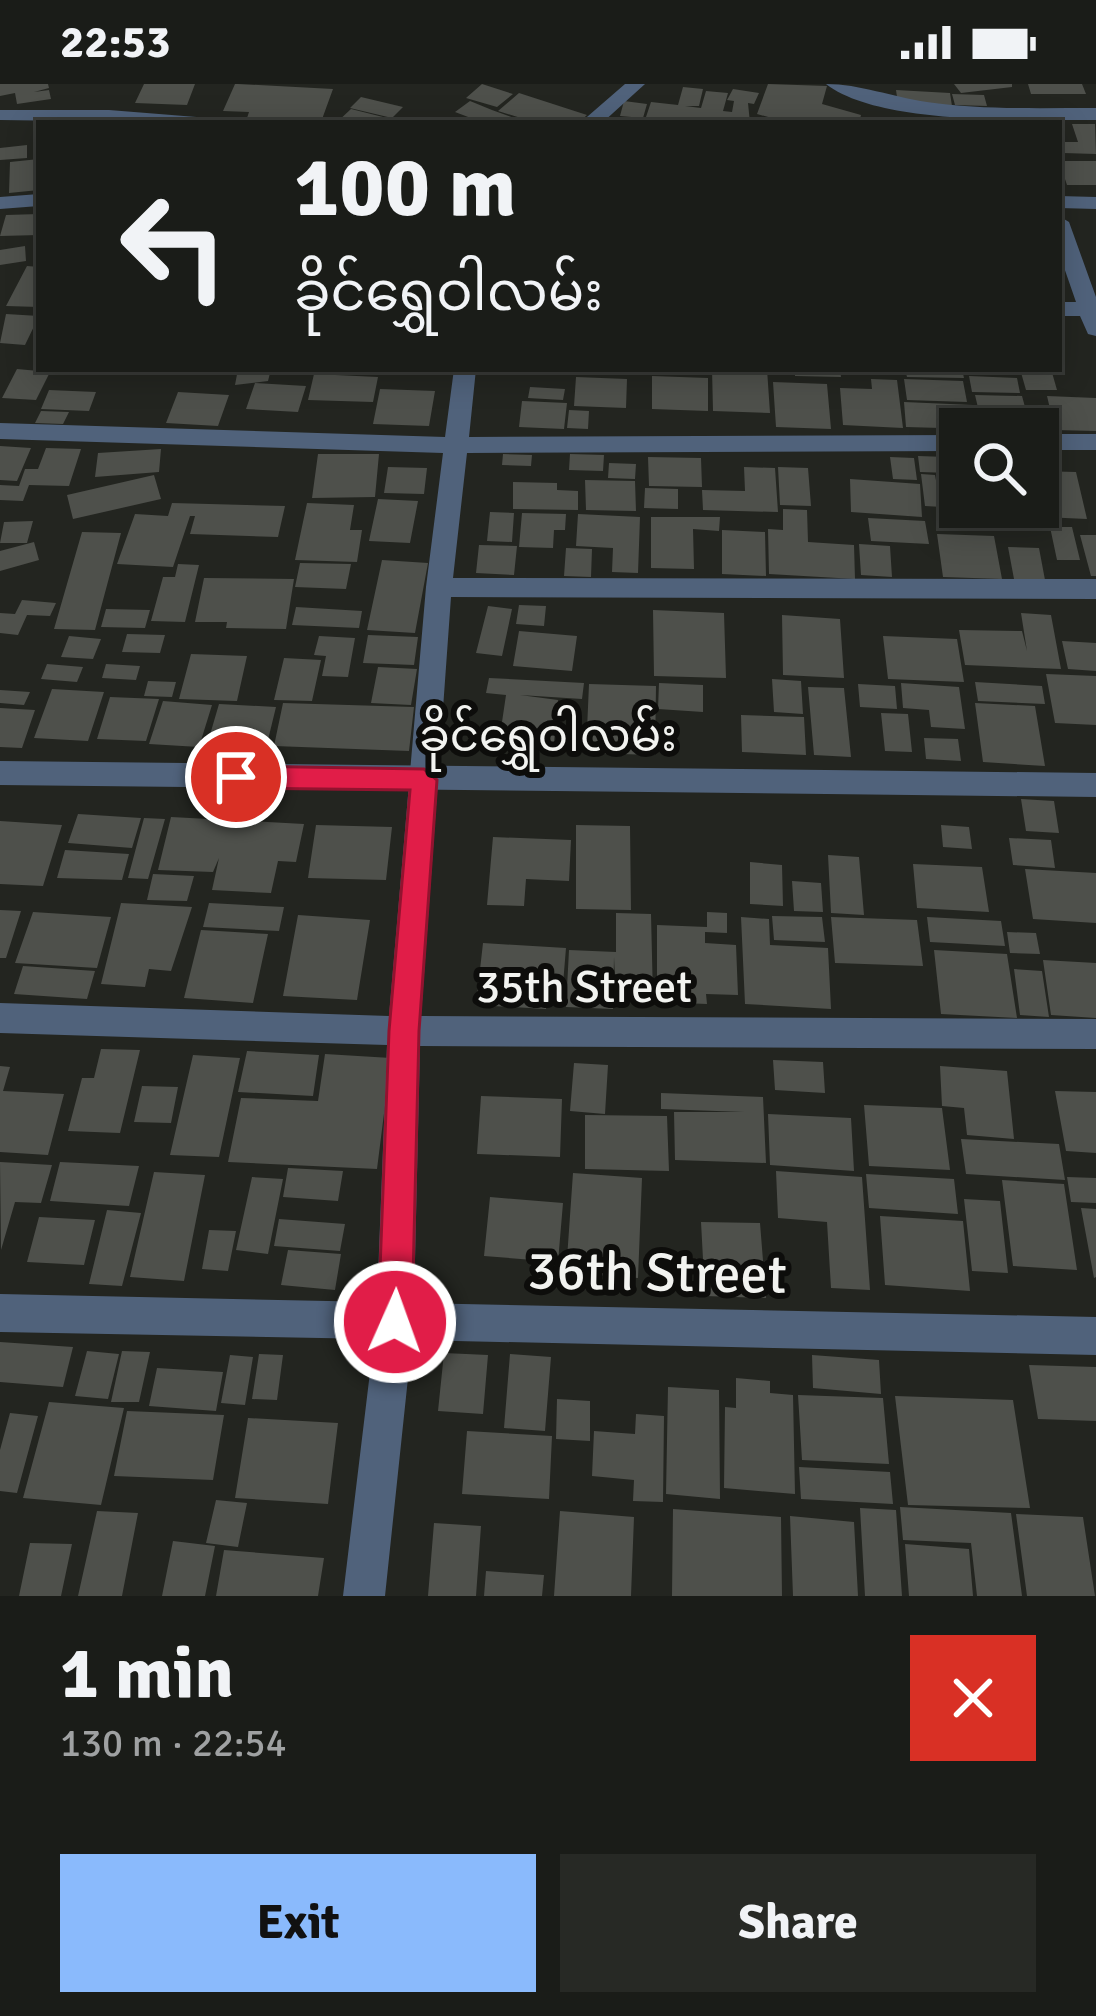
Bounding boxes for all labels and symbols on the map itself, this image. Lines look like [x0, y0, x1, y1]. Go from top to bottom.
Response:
street label: ခိုင်ရွှေဝါလမ်း [419, 704, 677, 772]
pin [185, 726, 287, 828]
street label: 35th Street [476, 960, 692, 1015]
street label: 36th Street [527, 1237, 787, 1309]
position arrow [332, 1259, 458, 1385]

